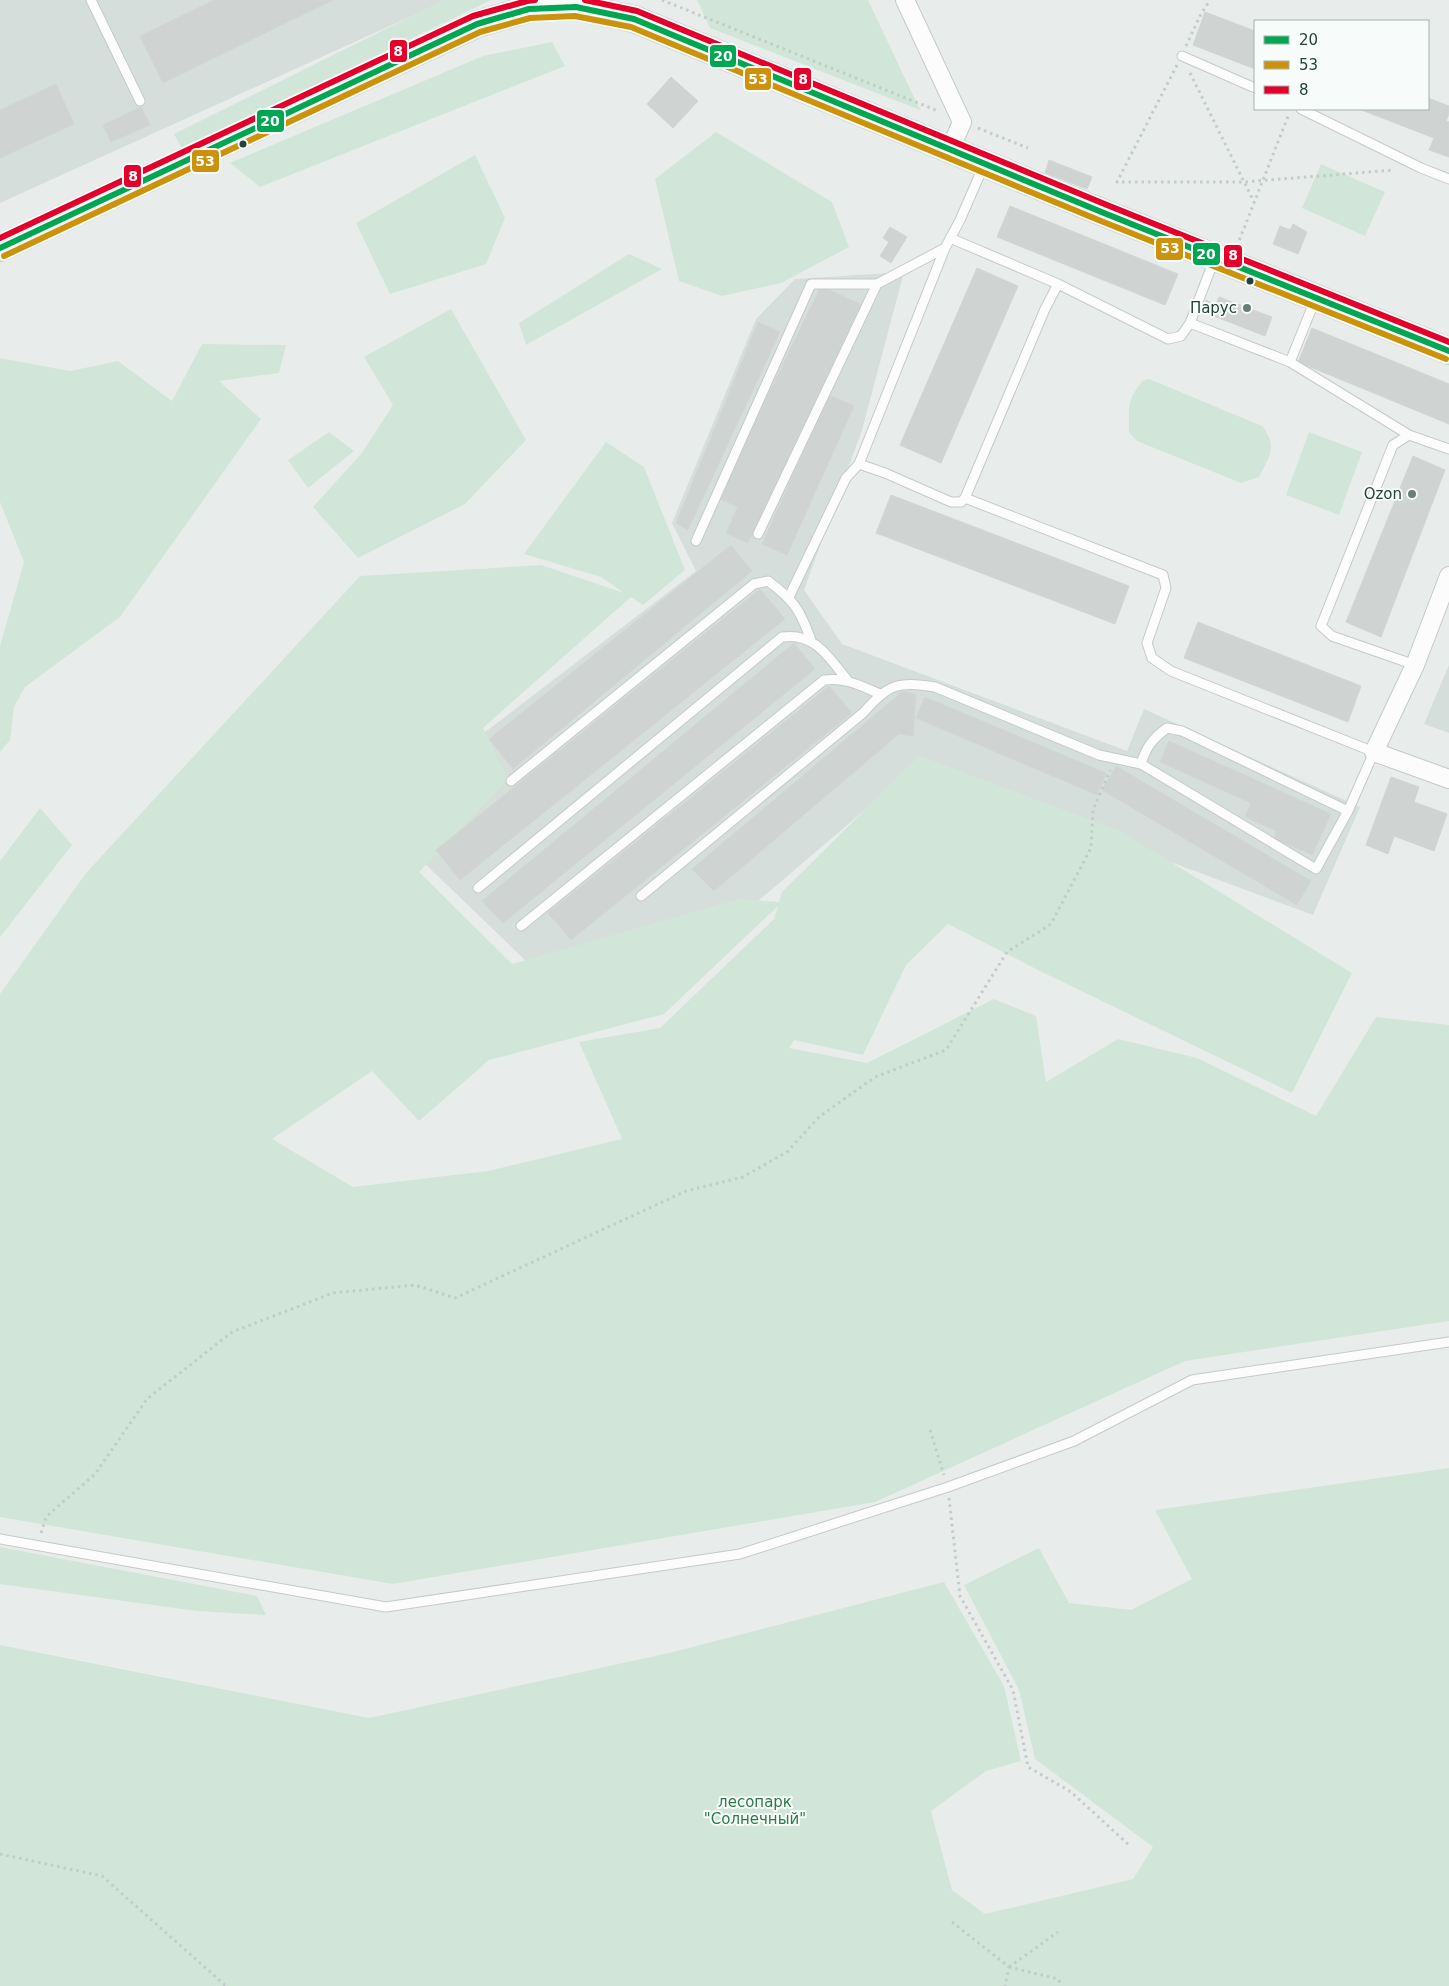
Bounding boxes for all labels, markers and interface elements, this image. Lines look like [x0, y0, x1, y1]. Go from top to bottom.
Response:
legend [1254, 20, 1429, 110]
text: 20 [1299, 31, 1318, 49]
line badge: 8 [389, 39, 408, 63]
text: 8 [393, 43, 403, 59]
line badge: 20 [709, 44, 737, 68]
text: 20 [713, 48, 733, 64]
text: 53 [1299, 56, 1318, 74]
line badge: 53 [744, 67, 772, 91]
line badge: 8 [793, 67, 812, 91]
text: 53 [748, 71, 768, 87]
text: 8 [798, 71, 808, 87]
text: 8 [1299, 81, 1309, 99]
line badge: 20 [256, 109, 285, 133]
text: 20 [260, 113, 280, 129]
unlabelled marker [238, 139, 248, 149]
line badge: 53 [191, 149, 220, 173]
text: 53 [195, 153, 215, 169]
line badge: 8 [123, 164, 142, 188]
text: 8 [128, 168, 138, 184]
line badge: 53 [1155, 237, 1184, 261]
text: 53 [1160, 240, 1180, 256]
line badge: 20 [1192, 242, 1221, 266]
line badge: 8 [1223, 244, 1243, 268]
text: 20 [1196, 246, 1216, 262]
text: 8 [1228, 247, 1238, 263]
unlabelled marker [1245, 276, 1255, 286]
place label: Парус [1190, 299, 1237, 317]
marker: Парус [1241, 302, 1253, 314]
place label: Ozon [1364, 485, 1402, 503]
marker: Ozon [1406, 488, 1418, 500]
park label: лесопарк "Солнечный" [704, 1793, 806, 1828]

